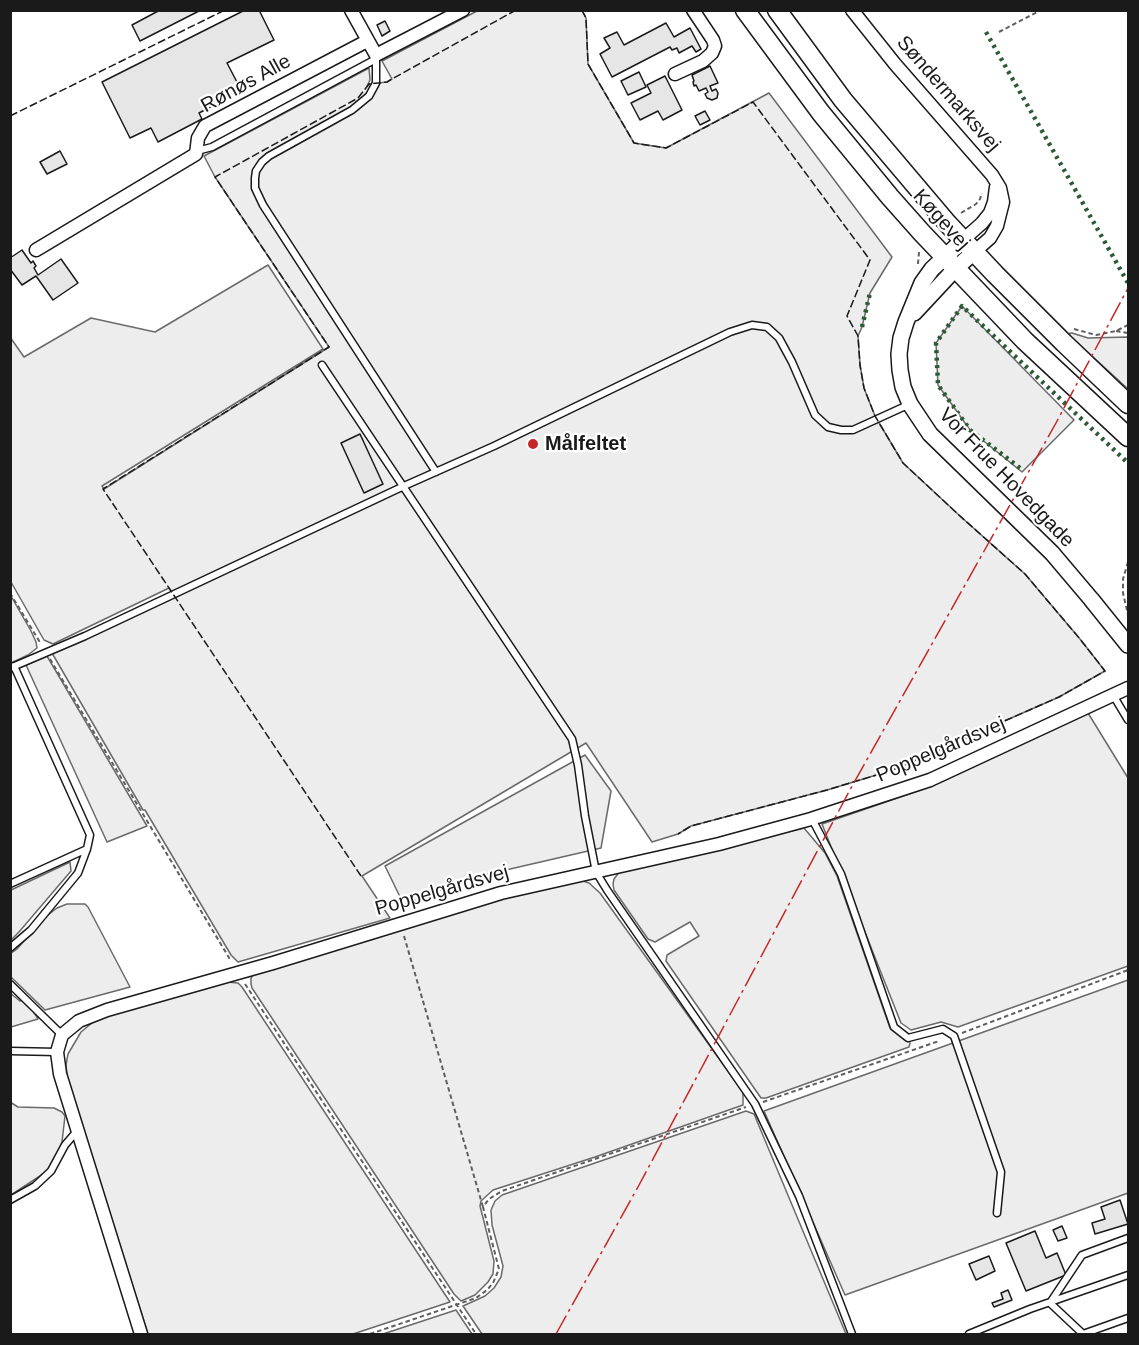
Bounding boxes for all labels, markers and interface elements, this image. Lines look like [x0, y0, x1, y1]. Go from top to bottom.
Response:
street label: Søndermarksvej [891, 31, 1005, 157]
street label: Rønøs Alle [197, 50, 295, 118]
street label: Køgevej [908, 185, 974, 255]
street label: Vor Frue Hovedgade [933, 403, 1079, 553]
place label: Målfeltet [545, 432, 626, 456]
marker: Målfeltet [526, 437, 540, 451]
street label: Poppelgårdsvej [873, 712, 1009, 788]
street label: Poppelgårdsvej [372, 860, 512, 922]

